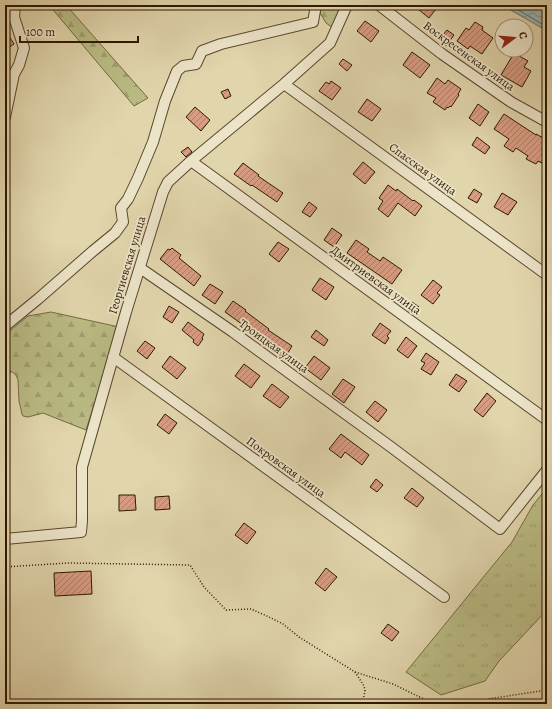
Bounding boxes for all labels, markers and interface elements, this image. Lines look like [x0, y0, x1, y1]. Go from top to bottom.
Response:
street label: Воскресенская улица [420, 17, 518, 95]
scale bar [20, 18, 138, 44]
north arrow [494, 18, 534, 58]
text: 100 m [26, 24, 55, 40]
text: С [515, 30, 531, 41]
street label: Спасская улица [386, 139, 461, 199]
street label: Георгиевская улица [104, 214, 150, 316]
street label: Дмитриевская улица [328, 242, 425, 319]
street label: Троицкая улица [236, 315, 312, 377]
street label: Покровская улица [243, 433, 329, 501]

